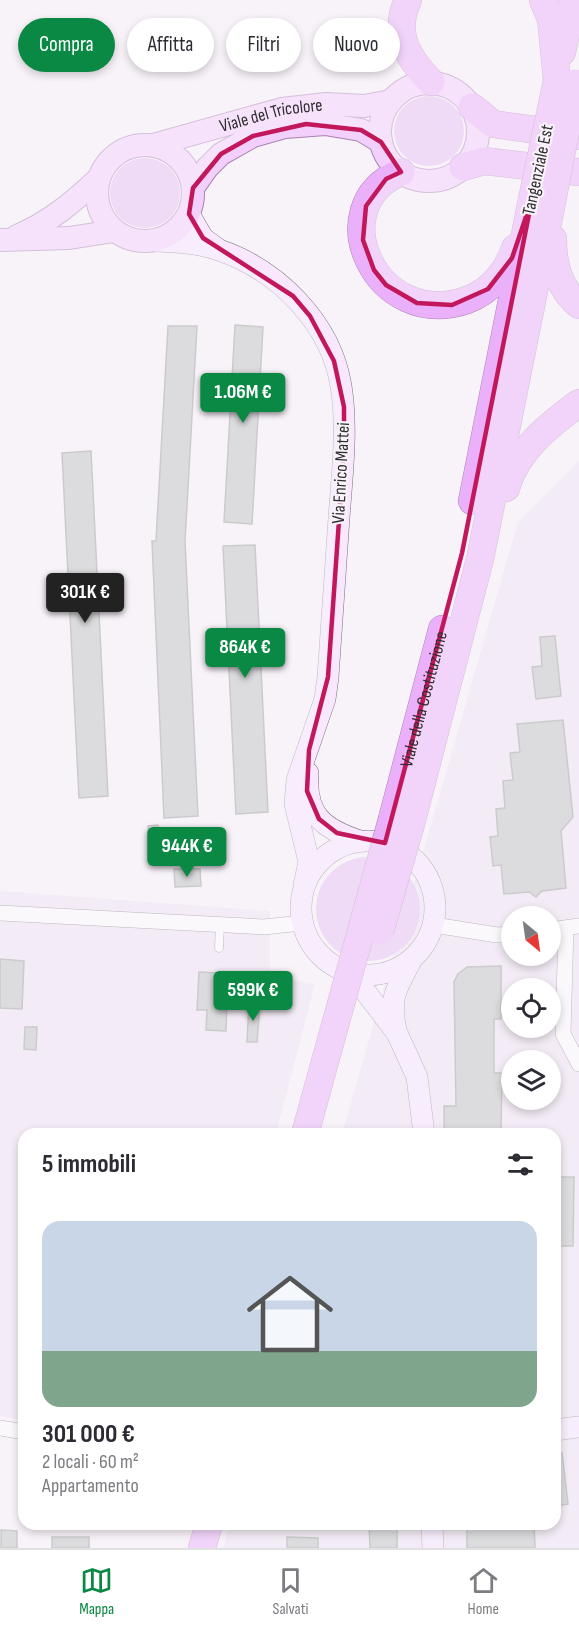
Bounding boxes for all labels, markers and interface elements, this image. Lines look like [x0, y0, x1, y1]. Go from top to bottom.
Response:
chip: Compra [18, 18, 115, 72]
chip: Affitta [127, 18, 214, 72]
chip: Filtri [226, 18, 301, 72]
chip: Nuovo [313, 18, 400, 72]
street label: Viale del Tricolore [217, 94, 324, 136]
street label: Tangenziale Est [518, 122, 558, 217]
pin: 1.06M € [188, 373, 298, 424]
text: 1.06M € [214, 380, 272, 404]
street label: Via Enrico Mattei [328, 422, 354, 524]
pin: 301K € [36, 573, 134, 624]
text: 301K € [60, 580, 110, 604]
pin: 864K € [196, 628, 294, 679]
street label: Viale della Costituzione [396, 629, 452, 769]
text: 864K € [219, 635, 271, 659]
pin: 944K € [138, 827, 236, 878]
text: 944K € [161, 834, 213, 858]
north arrow [501, 906, 561, 966]
map controls [501, 906, 561, 1110]
pin: 599K € [204, 971, 302, 1022]
text: 599K € [228, 978, 278, 1002]
button: locate [501, 978, 561, 1038]
button: layers [501, 1050, 561, 1110]
icon: filters [504, 1148, 537, 1181]
text: 5 immobili [42, 1149, 136, 1180]
icon: home [236, 1260, 344, 1368]
text: 301 000 € [42, 1419, 135, 1450]
text: 2 locali · 60 m² [42, 1450, 139, 1474]
text: Appartamento [42, 1474, 139, 1498]
tab: Mappa [79, 1564, 114, 1619]
tab: Salvati [273, 1564, 309, 1619]
tab: Home [467, 1564, 500, 1619]

